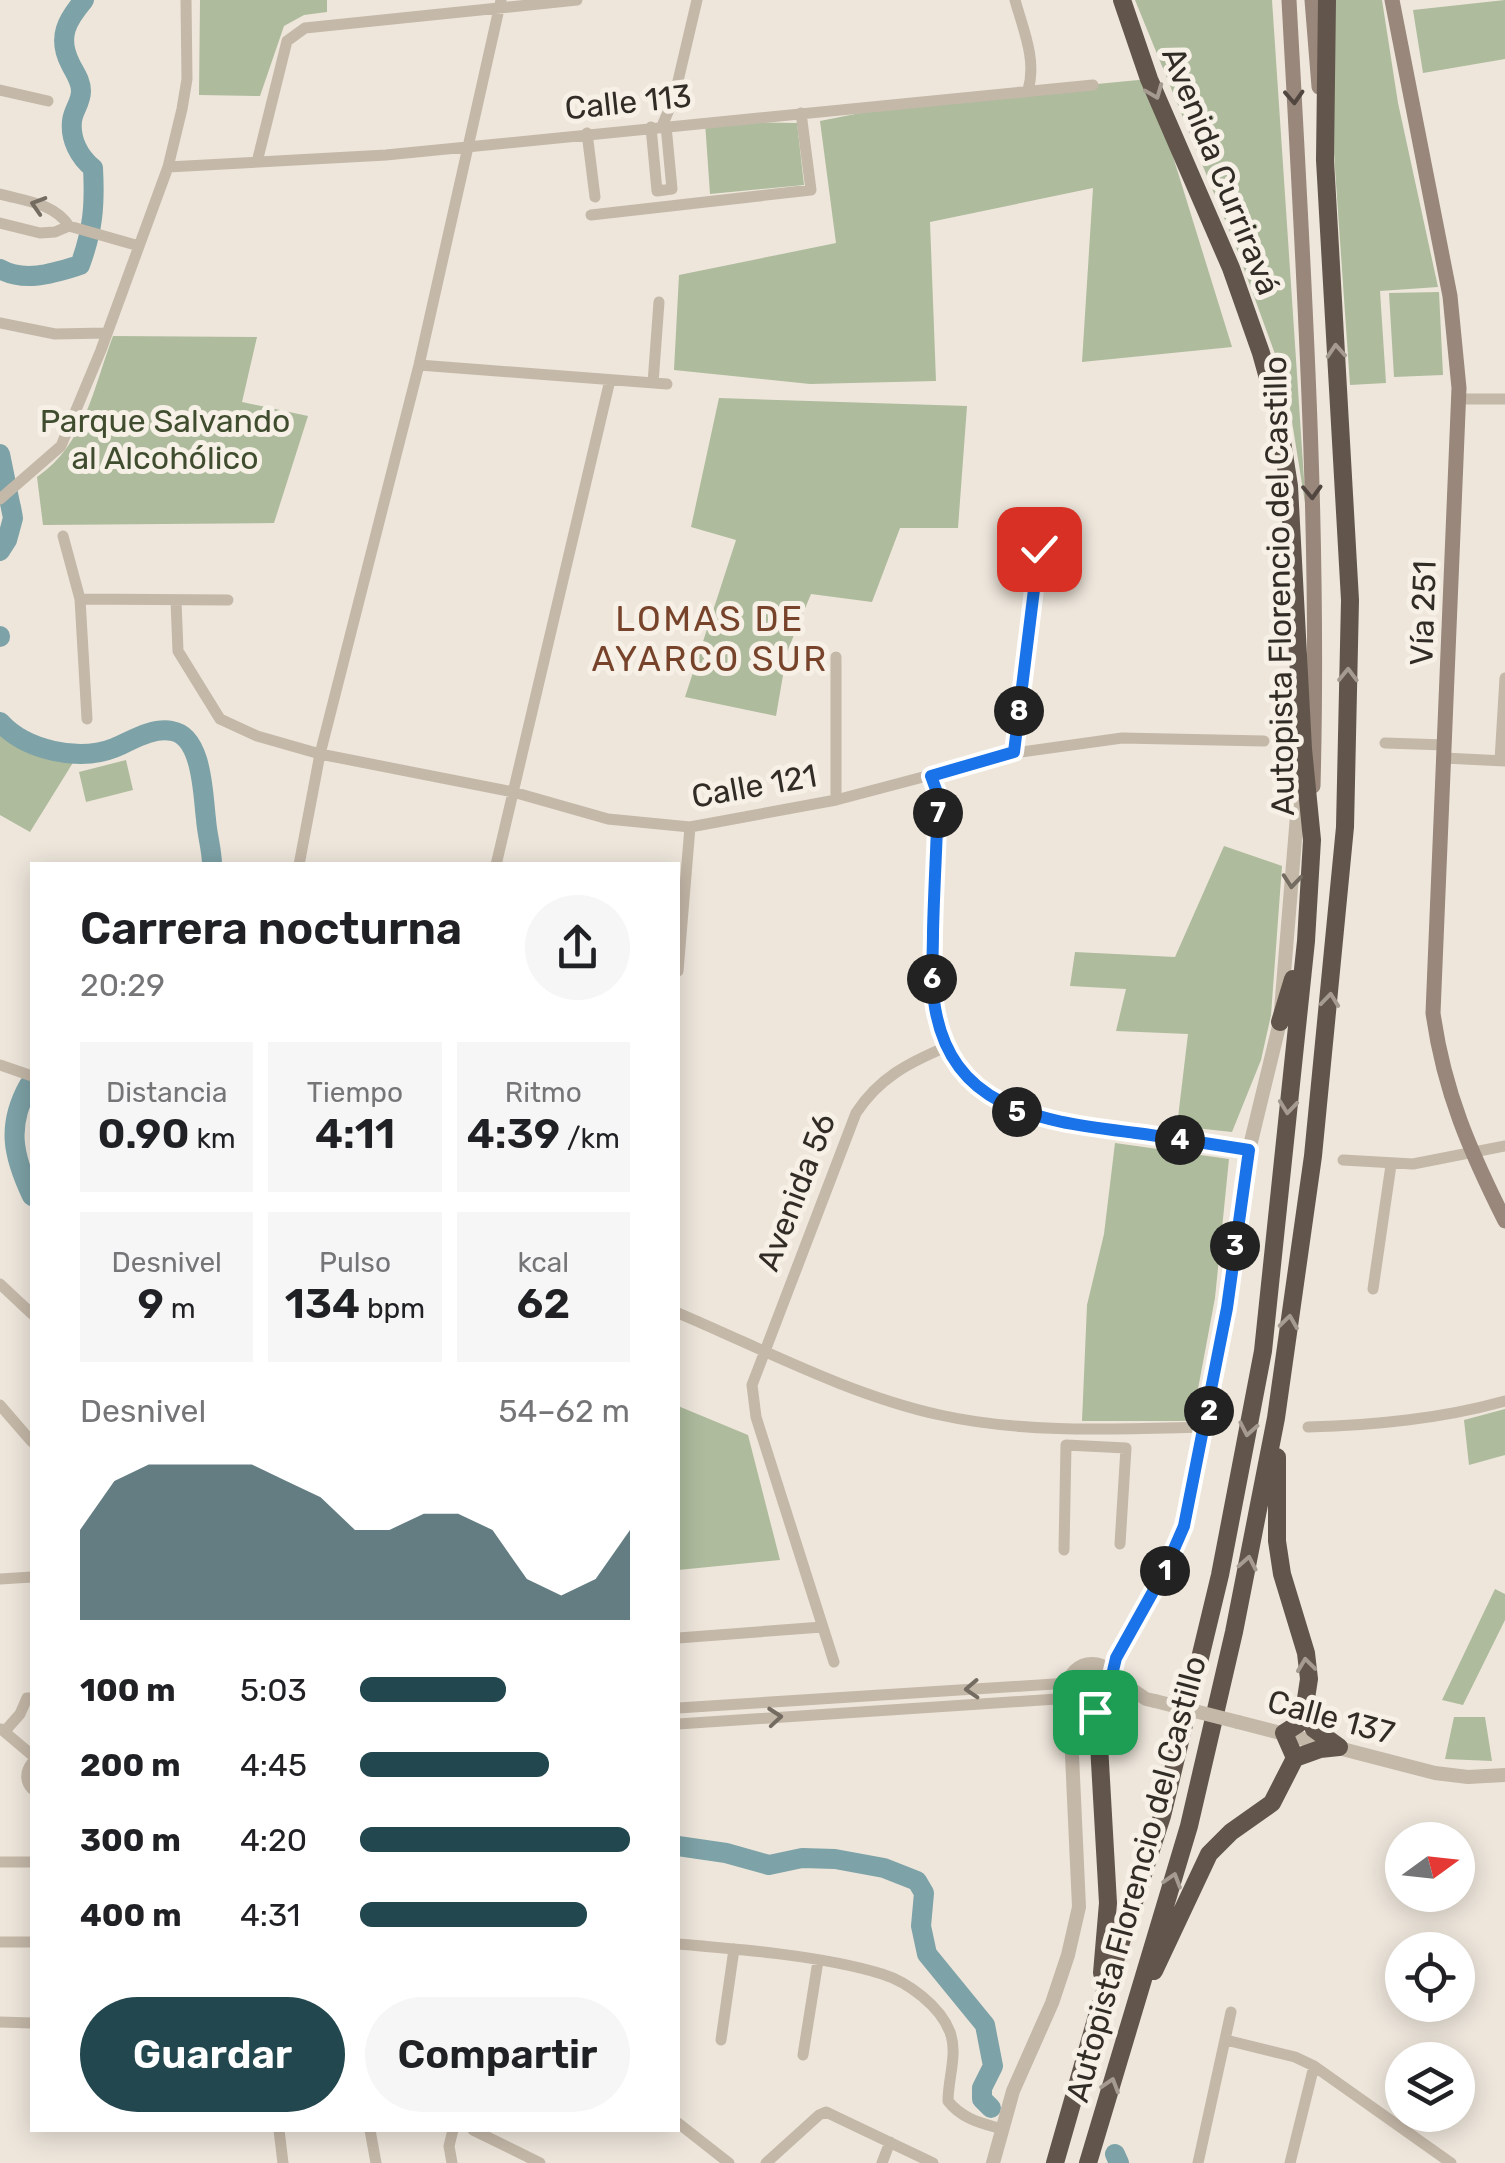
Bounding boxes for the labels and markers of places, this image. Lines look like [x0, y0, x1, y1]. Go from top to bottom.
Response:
pin [997, 507, 1082, 592]
pin: 8 [994, 686, 1044, 736]
pin: 7 [913, 788, 963, 838]
pin: 6 [907, 954, 957, 1004]
pin: 5 [992, 1087, 1042, 1137]
pin: 4 [1155, 1115, 1205, 1165]
pin: 3 [1210, 1221, 1260, 1271]
pin: 2 [1184, 1386, 1234, 1436]
pin: 1 [1140, 1546, 1190, 1596]
pin [1053, 1670, 1138, 1755]

